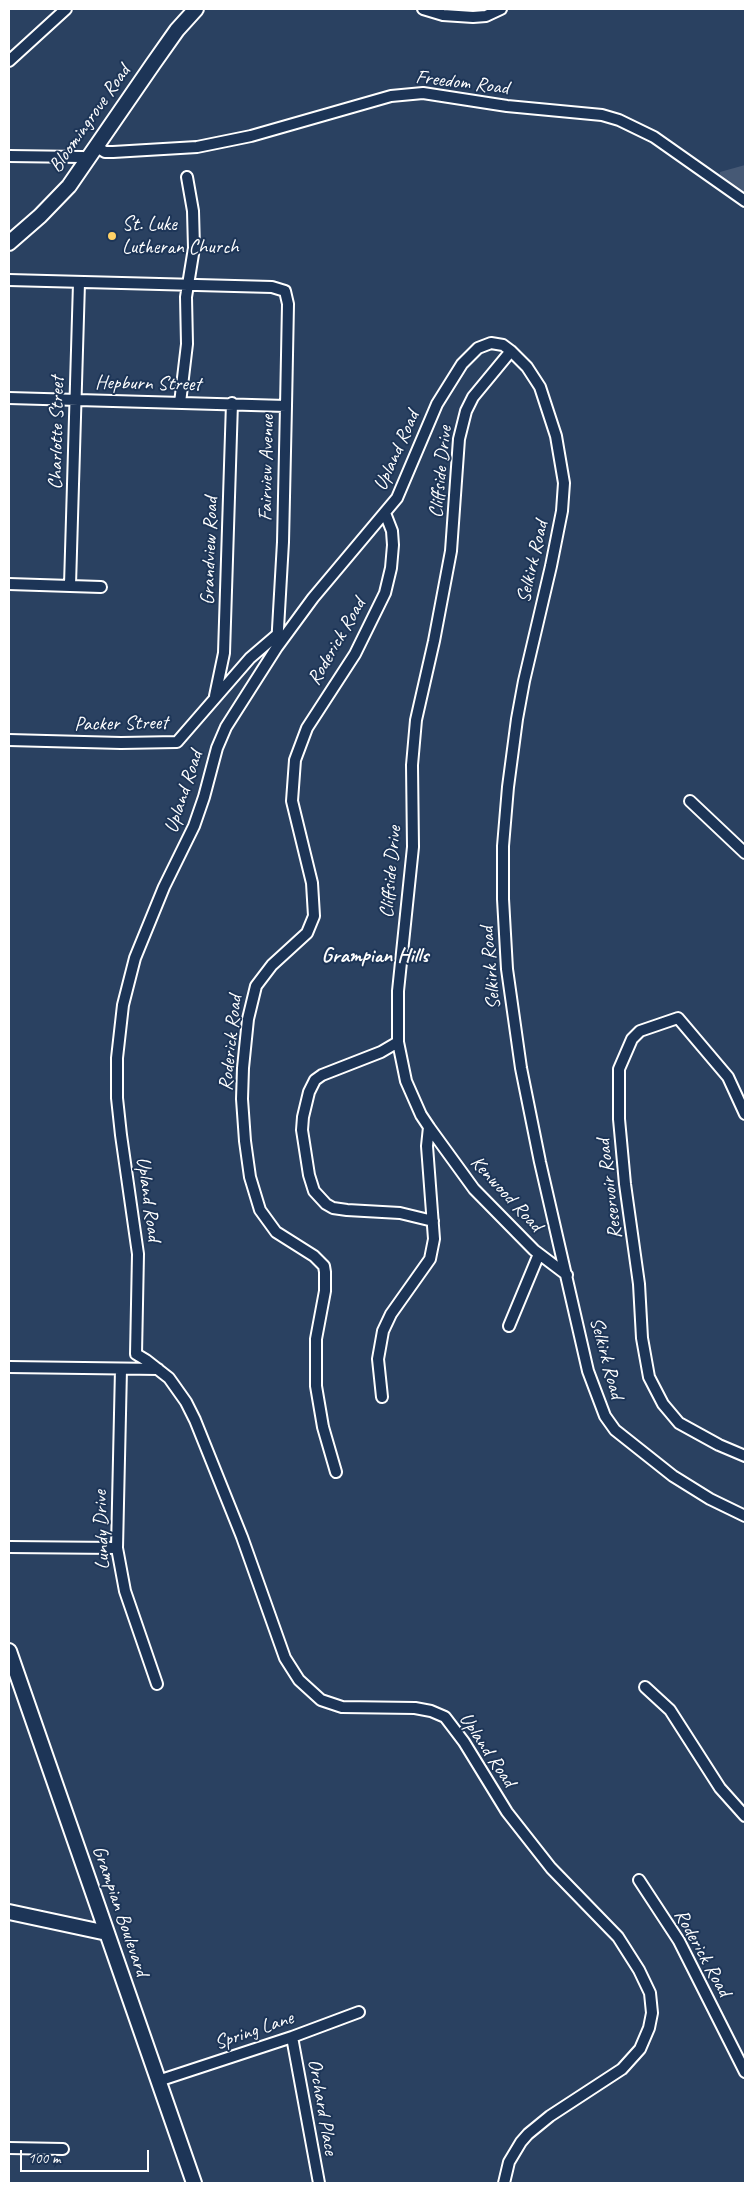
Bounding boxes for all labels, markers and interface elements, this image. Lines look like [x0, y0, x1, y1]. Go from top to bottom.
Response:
street label: Bloomingrove Road [44, 61, 136, 177]
street label: Freedom Road [414, 65, 510, 101]
place label: St. Luke Lutheran Church [122, 213, 239, 260]
marker: St. Luke Lutheran Church [106, 230, 118, 242]
street label: Hepburn Street [95, 371, 201, 397]
street label: Charlotte Street [44, 376, 70, 490]
street label: Upland Road [369, 407, 425, 495]
street label: Fairview Avenue [254, 415, 280, 521]
street label: Cliffside Drive [424, 425, 458, 519]
street label: Grandview Road [196, 497, 224, 605]
street label: Selkirk Road [512, 519, 554, 605]
street label: Roderick Road [303, 594, 371, 690]
street label: Packer Street [74, 711, 168, 737]
street label: Upland Road [160, 748, 208, 836]
street label: Cliffside Drive [375, 825, 407, 919]
street label: Selkirk Road [475, 925, 507, 1011]
district label: Grampian Hills [322, 943, 428, 969]
street label: Roderick Road [214, 994, 248, 1092]
street label: Reservoir Road [592, 1138, 628, 1240]
street label: Kenwood Road [465, 1151, 547, 1237]
street label: Upland Road [130, 1155, 166, 1243]
street label: Selkirk Road [584, 1315, 628, 1401]
street label: Lundy Drive [89, 1490, 115, 1570]
street label: Upland Road [453, 1708, 521, 1792]
street label: Grampian Boulevard [86, 1843, 154, 1979]
street label: Roderick Road [668, 1905, 736, 2001]
street label: Spring Lane [211, 2006, 297, 2056]
street label: Orchard Place [302, 2057, 342, 2157]
scale bar [22, 2140, 151, 2172]
text: 100 m [28, 2149, 60, 2168]

